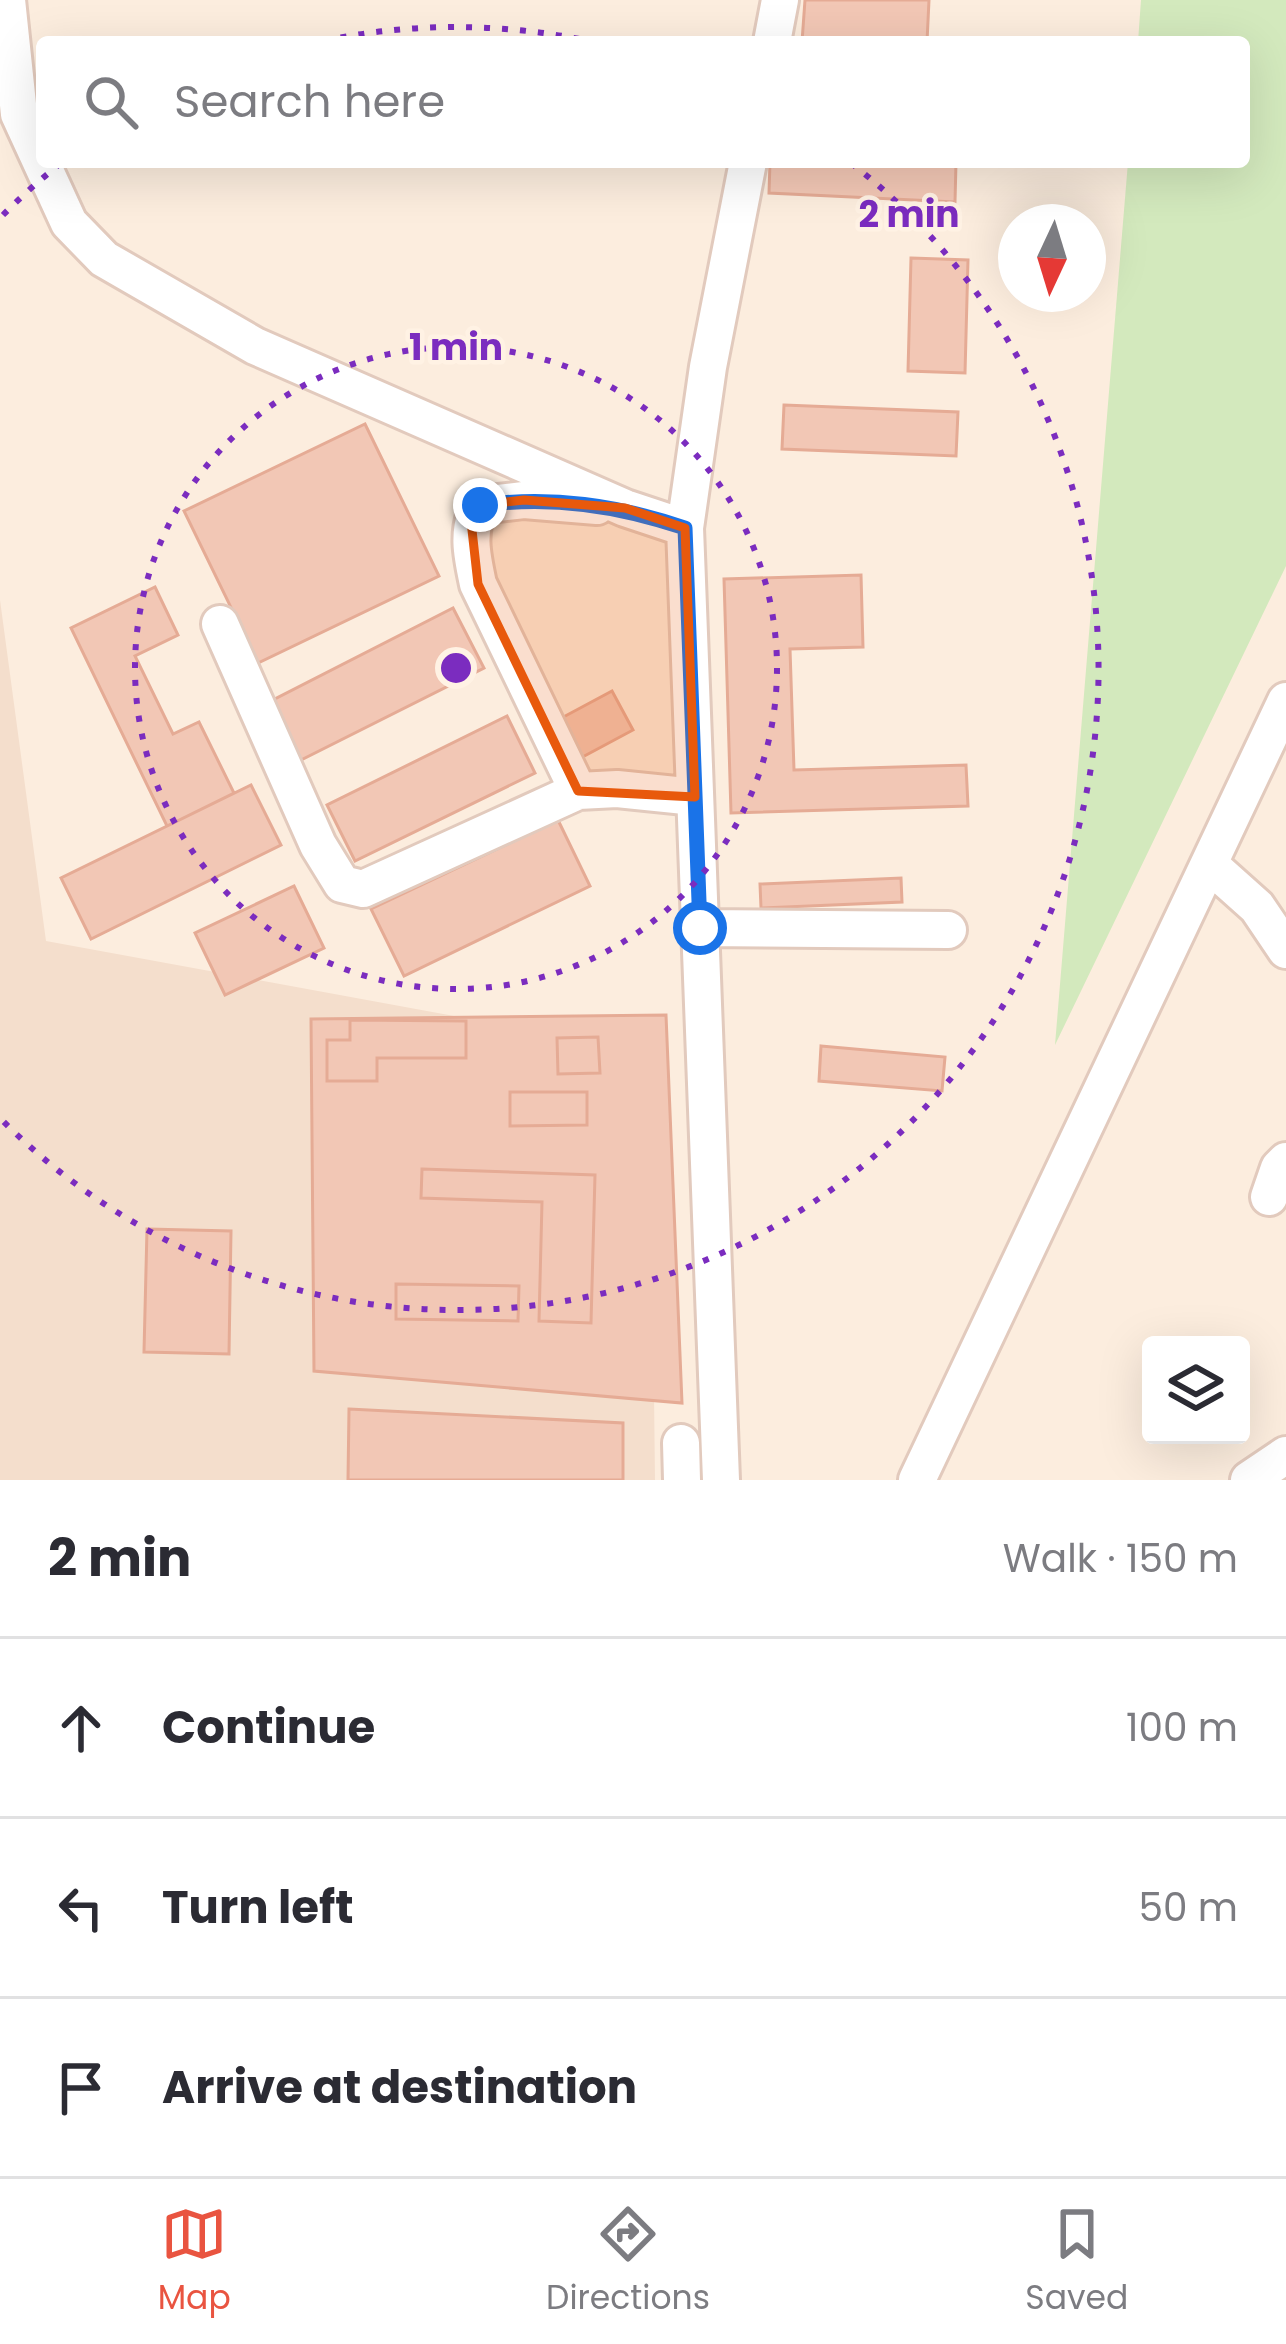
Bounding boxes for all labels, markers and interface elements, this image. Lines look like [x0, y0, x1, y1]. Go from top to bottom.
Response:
search box [36, 36, 1250, 168]
icon: search [78, 69, 144, 135]
text: Search here [174, 70, 445, 133]
text: 2 min [858, 189, 960, 240]
north arrow [998, 204, 1106, 312]
text: 1 min [409, 322, 503, 373]
route end [453, 478, 507, 532]
centre of rings [435, 647, 477, 689]
route start [673, 901, 727, 955]
map controls [1142, 1336, 1250, 1444]
button: layers [1142, 1336, 1250, 1444]
text: 2 min [48, 1522, 191, 1594]
text: Walk · 150 m [1003, 1531, 1238, 1586]
icon: ahead [48, 1695, 114, 1761]
text: Continue [162, 1696, 375, 1759]
text: 100 m [1126, 1700, 1238, 1755]
icon: left [48, 1875, 114, 1941]
text: Turn left [162, 1876, 354, 1939]
text: 50 m [1138, 1880, 1238, 1935]
icon: arrive [48, 2055, 114, 2121]
text: Arrive at destination [162, 2056, 637, 2119]
tab: Map [158, 2201, 231, 2323]
tab: Directions [546, 2201, 710, 2323]
tab: Saved [1025, 2201, 1128, 2323]

